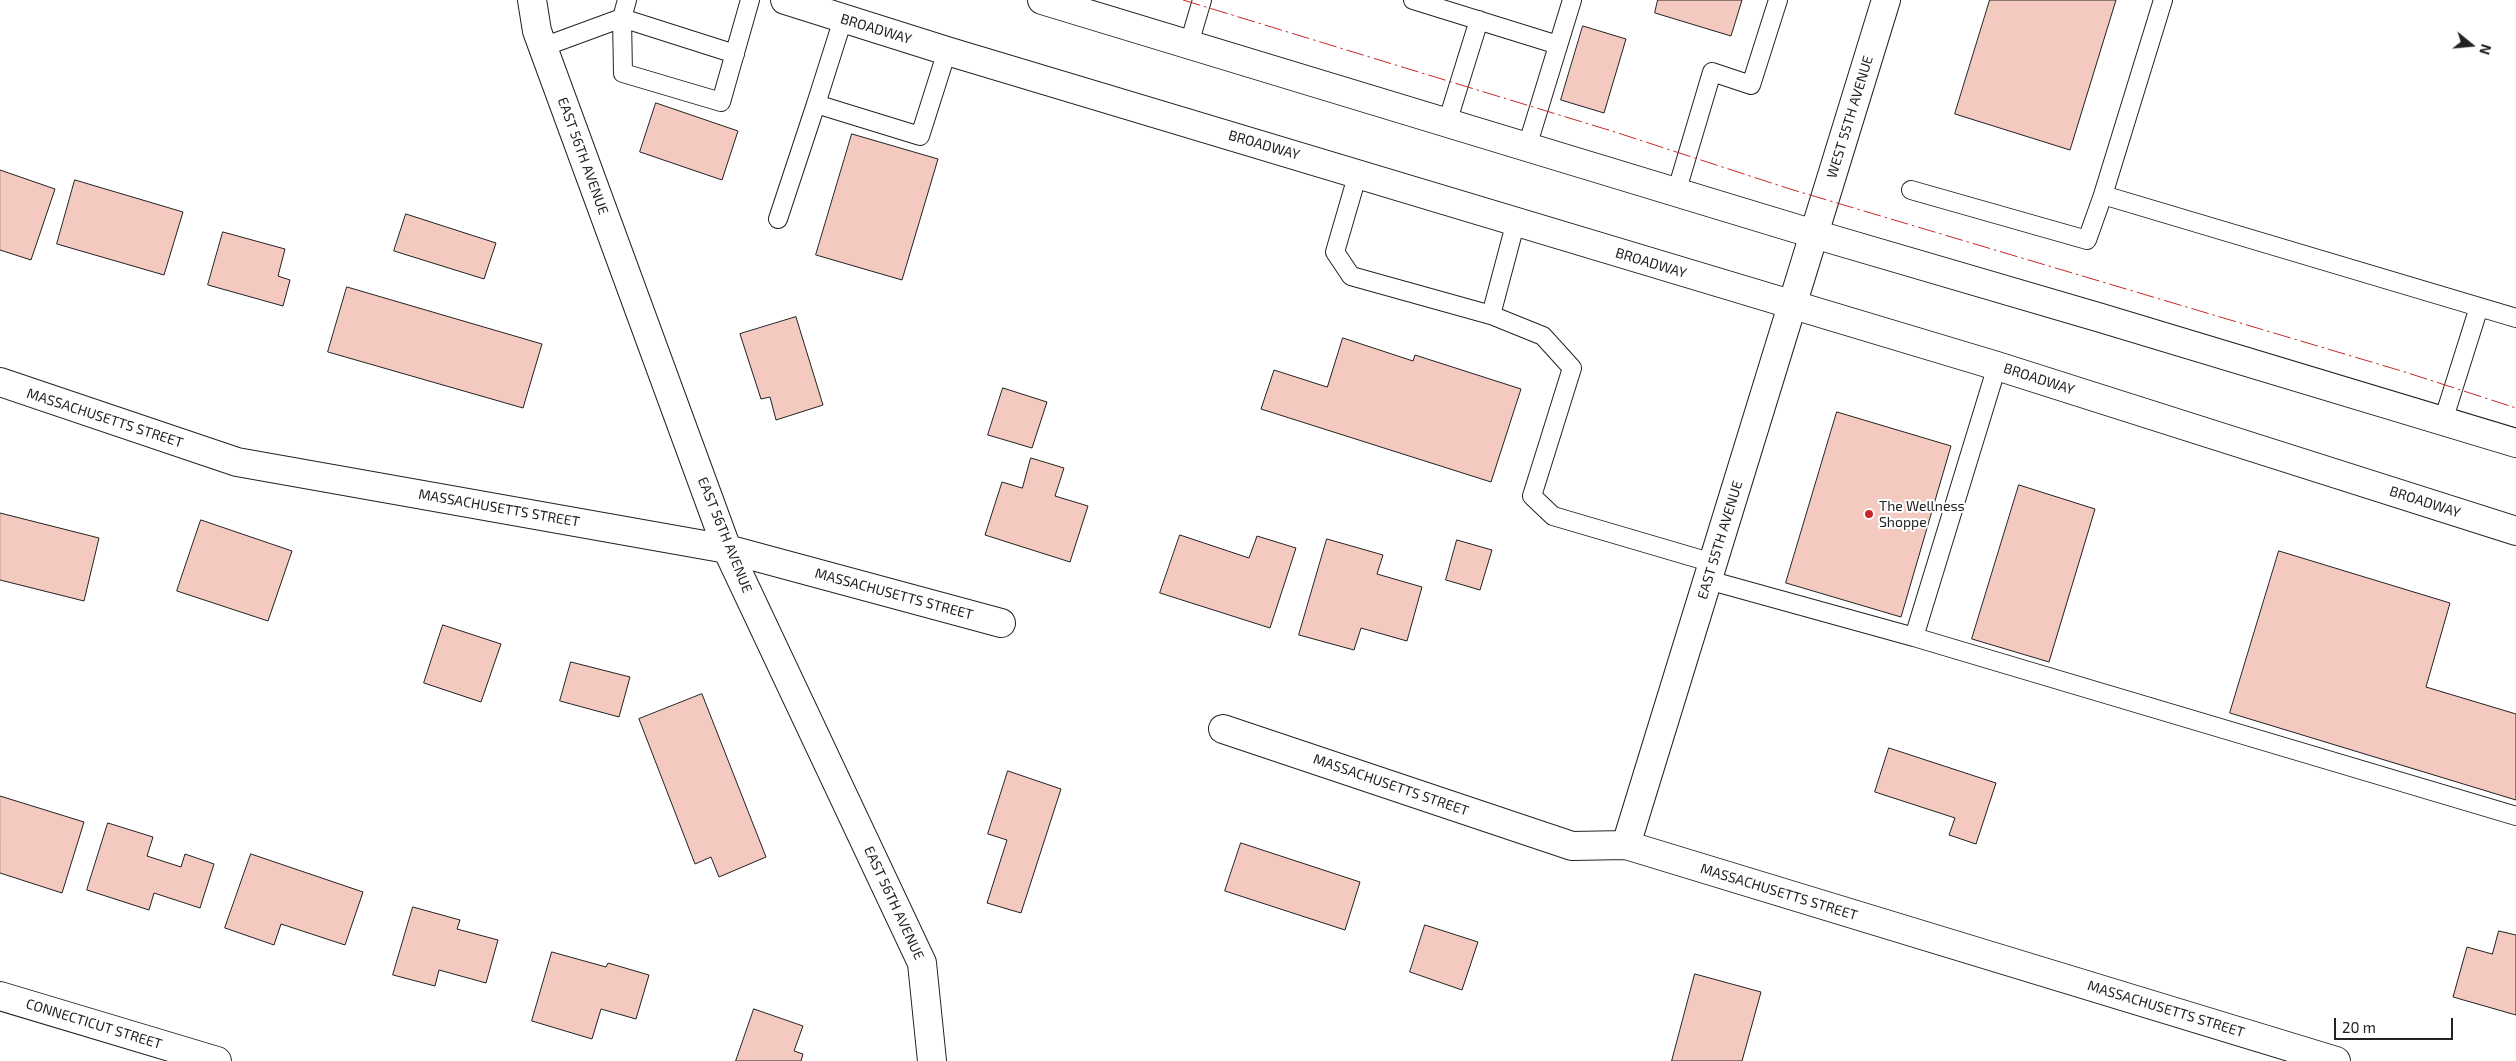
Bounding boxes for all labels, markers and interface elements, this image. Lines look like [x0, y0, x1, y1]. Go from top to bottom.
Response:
street label: BROADWAY [838, 10, 914, 48]
north arrow [2446, 20, 2496, 70]
text: N [2476, 42, 2495, 57]
street label: WEST 55TH AVENUE [1823, 54, 1877, 180]
street label: EAST 56TH AVENUE [554, 95, 612, 217]
street label: BROADWAY [1226, 127, 1302, 163]
street label: BROADWAY [1613, 244, 1689, 282]
street label: BROADWAY [2001, 360, 2077, 398]
street label: MASSACHUSETTS STREET [25, 385, 185, 451]
street label: EAST 56TH AVENUE [694, 475, 756, 595]
street label: EAST 55TH AVENUE [1694, 479, 1746, 601]
street label: BROADWAY [2387, 483, 2463, 521]
street label: MASSACHUSETTS STREET [417, 486, 581, 530]
place label: The Wellness Shoppe [1879, 498, 1965, 530]
marker: The Wellness Shoppe [1863, 508, 1875, 520]
street label: MASSACHUSETTS STREET [813, 565, 975, 623]
street label: MASSACHUSETTS STREET [1311, 750, 1471, 820]
street label: EAST 56TH AVENUE [860, 844, 928, 962]
street label: MASSACHUSETTS STREET [1698, 860, 1860, 924]
street label: MASSACHUSETTS STREET [2085, 977, 2247, 1041]
street label: CONNECTICUT STREET [24, 995, 164, 1053]
scale bar [2336, 1008, 2455, 1040]
text: 20 m [2342, 1018, 2376, 1036]

